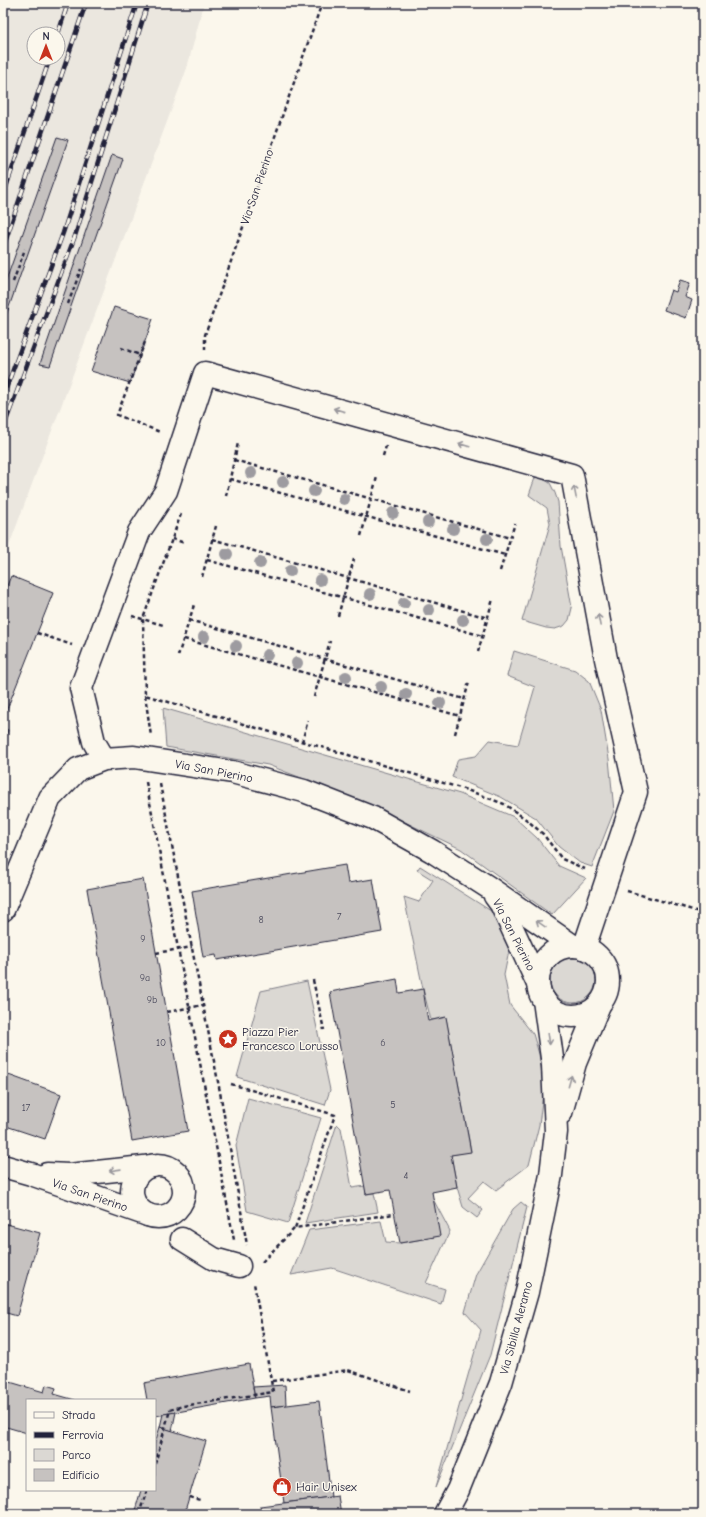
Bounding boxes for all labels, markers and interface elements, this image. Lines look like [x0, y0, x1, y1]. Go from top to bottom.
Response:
north arrow [26, 26, 66, 66]
text: N [42, 30, 50, 43]
street label: Via San Pierino [238, 147, 276, 227]
one-way arrow [332, 406, 345, 413]
one-way arrow [458, 441, 471, 448]
one-way arrow [571, 486, 579, 499]
one-way arrow [595, 614, 603, 627]
street label: Via San Pierino [174, 757, 254, 785]
street label: Via San Pierino [490, 897, 538, 973]
house number: 7 [337, 911, 342, 923]
house number: 8 [258, 914, 264, 926]
one-way arrow [536, 920, 547, 928]
house number: 9 [140, 933, 146, 945]
house number: 9a [140, 972, 150, 984]
house number: 9b [147, 994, 157, 1006]
place label: Piazza Pier Francesco Lorusso [242, 1025, 339, 1053]
place icon: Piazza Pier Francesco Lorusso [217, 1028, 239, 1050]
one-way arrow [545, 1032, 553, 1045]
house number: 10 [156, 1037, 166, 1049]
house number: 6 [380, 1037, 386, 1049]
one-way arrow [567, 1074, 574, 1087]
house number: 5 [390, 1099, 396, 1111]
house number: 17 [22, 1102, 31, 1114]
one-way arrow [108, 1166, 121, 1174]
house number: 4 [404, 1170, 409, 1182]
street label: Via San Pierino [50, 1176, 130, 1214]
street label: Via Sibilla Aleramo [497, 1280, 535, 1376]
legend [26, 1399, 156, 1491]
text: Strada [62, 1408, 95, 1422]
text: Ferrovia [62, 1428, 104, 1442]
text: Parco [62, 1448, 91, 1462]
text: Edificio [62, 1468, 99, 1482]
shop icon: Hair Unisex [271, 1476, 293, 1498]
place label: Hair Unisex [296, 1480, 357, 1494]

